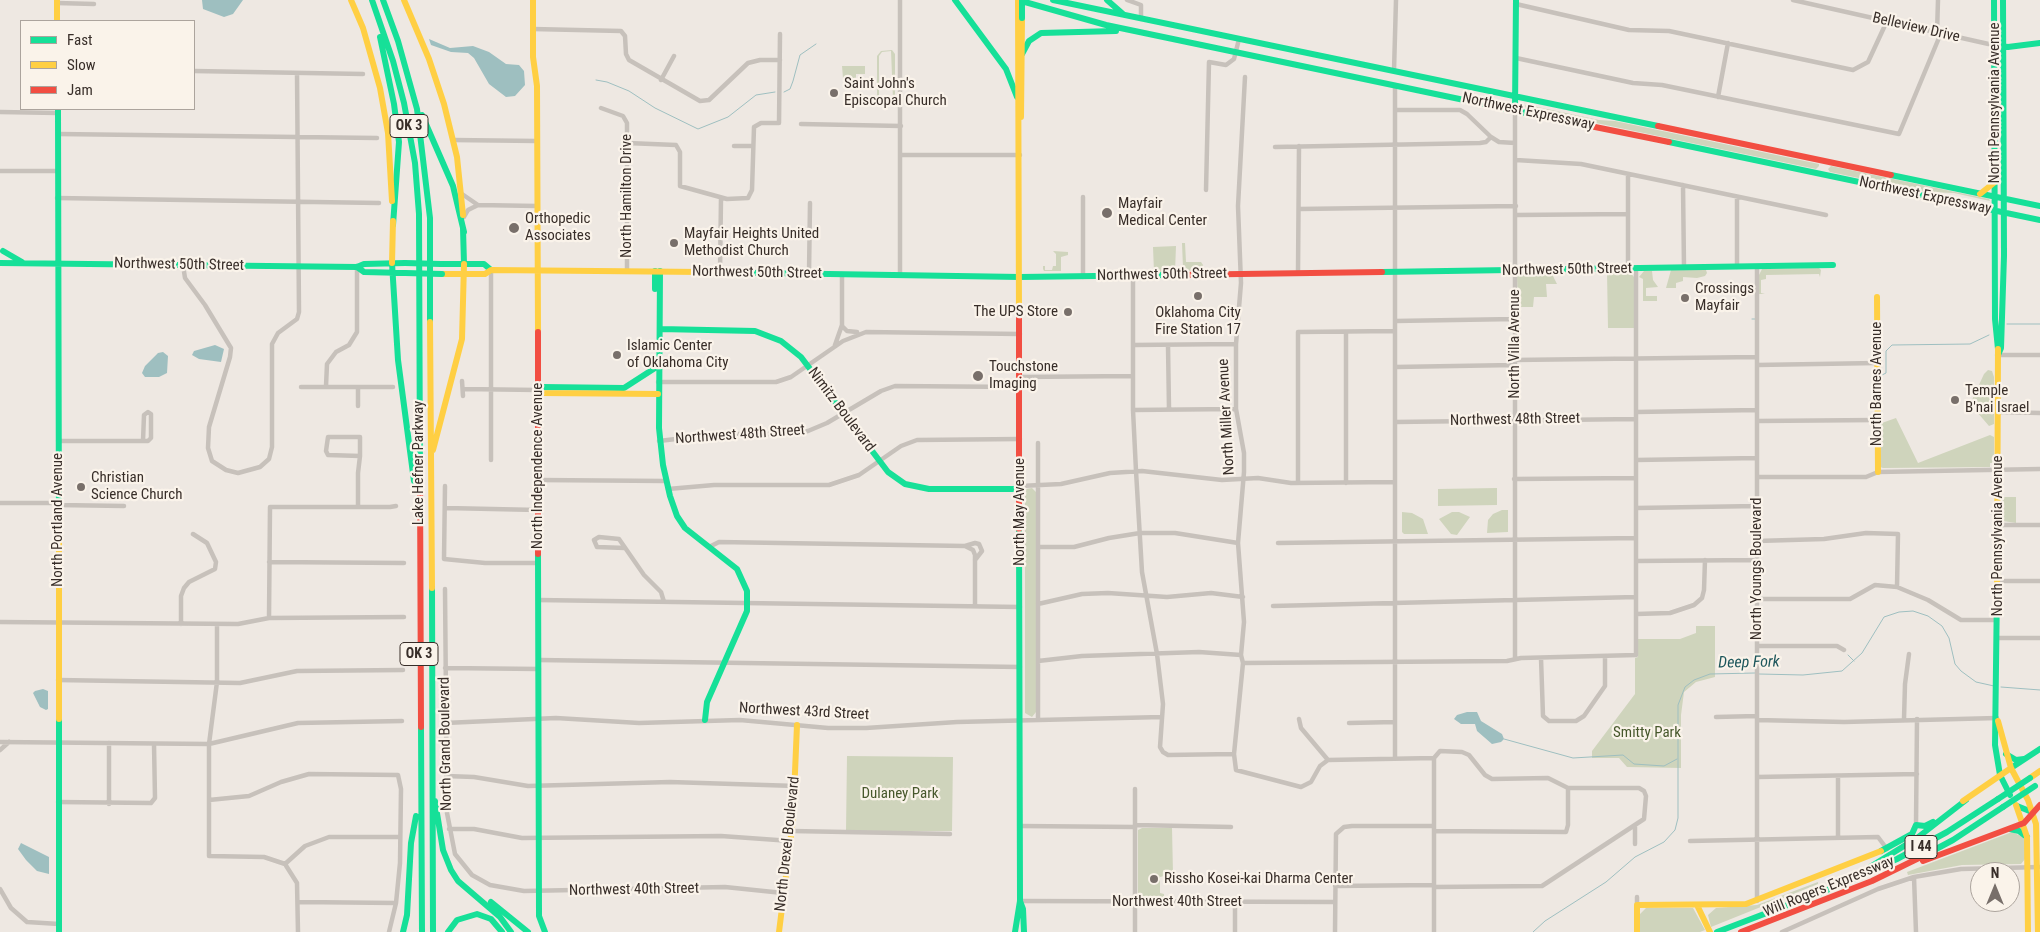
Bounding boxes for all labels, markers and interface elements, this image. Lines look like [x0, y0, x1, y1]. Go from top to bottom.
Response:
street label: Belleview Drive [1871, 9, 1961, 47]
legend [20, 20, 195, 110]
street label: North Pennsylvania Avenue [1986, 22, 2004, 184]
text: Fast [67, 31, 92, 49]
text: Slow [67, 56, 96, 74]
place label: Saint John's Episcopal Church [844, 75, 947, 110]
text: Jam [67, 81, 93, 99]
marker: Saint John's Episcopal Church [828, 87, 840, 99]
street label: Northwest Expressway [1460, 89, 1596, 135]
road number: OK 3 [390, 114, 428, 138]
street label: North Hamilton Drive [618, 134, 636, 258]
street label: Northwest Expressway [1857, 173, 1993, 219]
place label: Mayfair Medical Center [1118, 195, 1207, 230]
marker: Mayfair Medical Center [1100, 206, 1114, 220]
place label: Orthopedic Associates [525, 210, 591, 245]
marker: Orthopedic Associates [507, 221, 521, 235]
place label: Mayfair Heights United Methodist Church [684, 225, 819, 260]
marker: Mayfair Heights United Methodist Church [668, 237, 680, 249]
street label: Northwest 50th Street [114, 255, 244, 275]
street label: Northwest 50th Street [1502, 260, 1632, 280]
street label: Northwest 50th Street [692, 263, 822, 283]
street label: Northwest 50th Street [1097, 265, 1227, 285]
place label: Crossings Mayfair [1695, 280, 1754, 315]
street label: North Villa Avenue [1506, 289, 1524, 399]
marker: Oklahoma City Fire Station 17 [1192, 290, 1204, 302]
marker: Crossings Mayfair [1679, 292, 1691, 304]
place label: The UPS Store [973, 303, 1058, 321]
place label: Oklahoma City Fire Station 17 [1155, 304, 1241, 339]
marker: The UPS Store [1062, 306, 1074, 318]
street label: North Barnes Avenue [1868, 322, 1886, 446]
place label: Islamic Center of Oklahoma City [627, 337, 728, 372]
marker: Islamic Center of Oklahoma City [611, 349, 623, 361]
place label: Touchstone Imaging [989, 358, 1058, 393]
street label: North Miller Avenue [1215, 358, 1239, 476]
street label: Nimitz Boulevard [804, 364, 878, 456]
marker: Touchstone Imaging [971, 369, 985, 383]
place label: Temple B'nai Israel [1965, 382, 2030, 417]
street label: North Independence Avenue [529, 383, 547, 549]
marker: Temple B'nai Israel [1949, 394, 1961, 406]
street label: Lake Hefner Parkway [410, 401, 428, 525]
street label: Northwest 48th Street [1450, 410, 1580, 430]
street label: Northwest 48th Street [675, 421, 805, 449]
street label: North Portland Avenue [49, 453, 67, 587]
street label: North Pennsylvania Avenue [1989, 455, 2007, 617]
street label: North May Avenue [1011, 458, 1029, 566]
place label: Christian Science Church [91, 469, 182, 504]
marker: Christian Science Church [75, 481, 87, 493]
street label: North Youngs Boulevard [1748, 498, 1766, 640]
road number: OK 3 [400, 642, 438, 666]
water label: Deep Fork [1718, 653, 1780, 673]
street label: North Grand Boulevard [436, 677, 456, 811]
street label: Northwest 43rd Street [739, 700, 869, 724]
park label: Smitty Park [1613, 724, 1681, 742]
street label: North Drexel Boulevard [772, 775, 804, 913]
park label: Dulaney Park [861, 785, 939, 803]
road number: I 44 [1905, 836, 1937, 859]
street label: Will Rogers Expressway [1761, 853, 1897, 921]
north arrow [1970, 862, 2020, 912]
text: N [1991, 865, 1999, 881]
place label: Rissho Kosei-kai Dharma Center [1164, 870, 1353, 888]
marker: Rissho Kosei-kai Dharma Center [1148, 873, 1160, 885]
street label: Northwest 40th Street [569, 880, 699, 900]
street label: Northwest 40th Street [1112, 893, 1242, 911]

